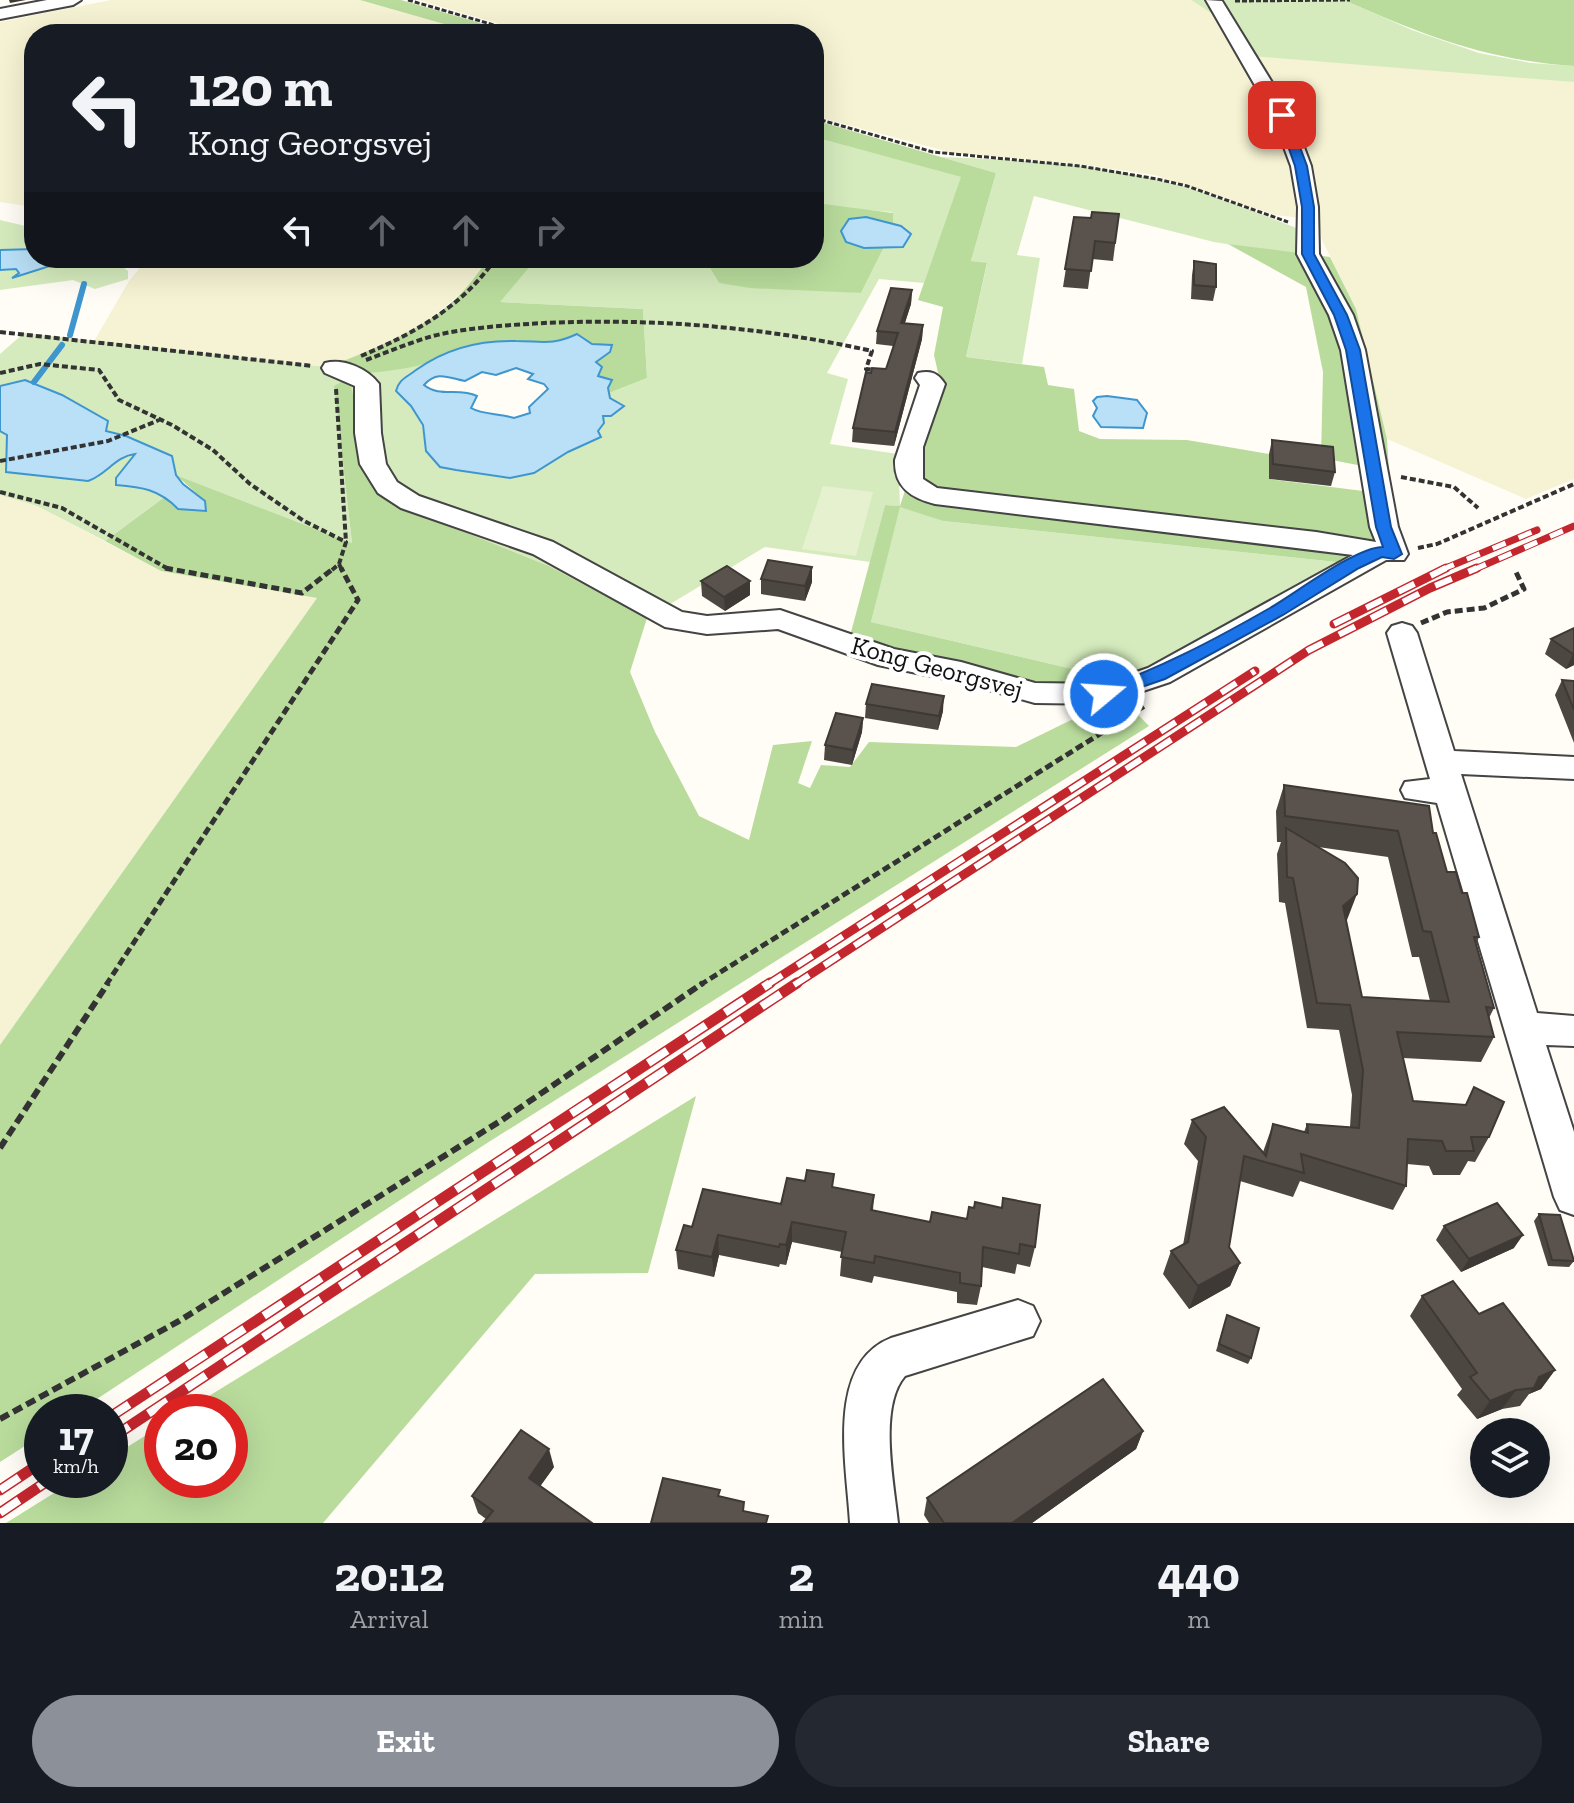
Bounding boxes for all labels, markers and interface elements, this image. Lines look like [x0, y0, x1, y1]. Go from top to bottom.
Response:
text: 120 m [188, 53, 332, 120]
icon: left [56, 56, 160, 160]
pin [1248, 81, 1316, 149]
icon: arrive [1260, 93, 1304, 137]
text: Kong Georgsvej [188, 121, 432, 164]
icon: left [276, 208, 320, 252]
icon: ahead [360, 208, 404, 252]
icon: ahead [444, 208, 488, 252]
icon: right [528, 208, 572, 252]
street label: Kong Georgsvej [848, 629, 1026, 705]
position arrow [1062, 652, 1146, 736]
speed limit sign: 20 [144, 1394, 248, 1498]
text: 17 [58, 1412, 94, 1460]
map controls [1470, 1418, 1550, 1498]
button: layers [1470, 1418, 1550, 1498]
text: km/h [53, 1454, 99, 1478]
text: 20:12 [334, 1546, 445, 1603]
text: 2 [788, 1546, 814, 1603]
text: 440 [1158, 1546, 1240, 1603]
text: Arrival [350, 1603, 429, 1635]
text: min [779, 1603, 823, 1635]
text: m [1187, 1603, 1210, 1635]
button: Exit [32, 1695, 779, 1787]
button: Share [795, 1695, 1542, 1787]

